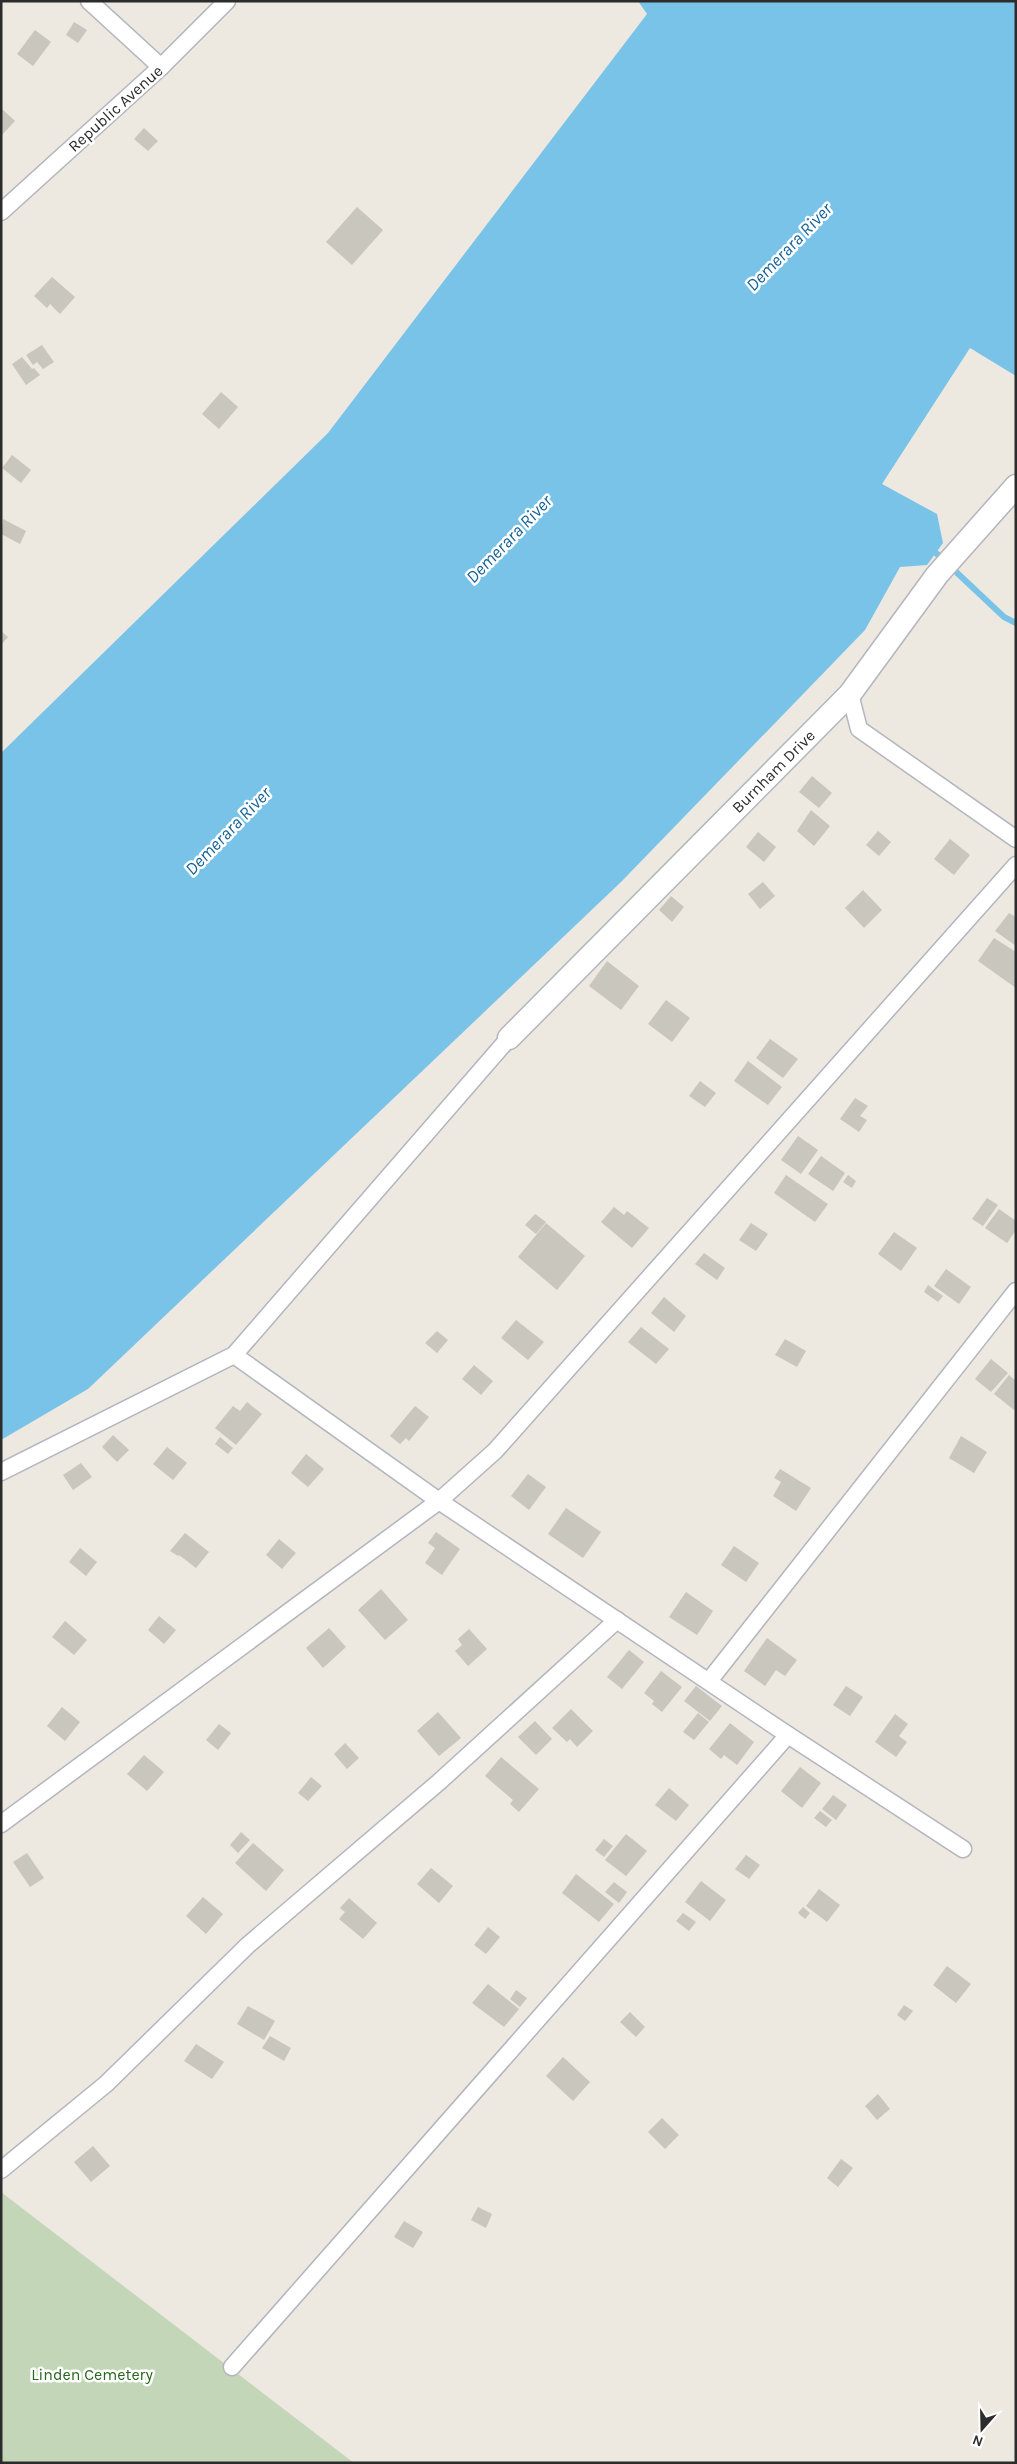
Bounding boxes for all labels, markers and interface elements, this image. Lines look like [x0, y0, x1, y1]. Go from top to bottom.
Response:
street label: Republic Avenue [64, 61, 166, 156]
water label: Demerara River [741, 198, 837, 296]
water label: Demerara River [461, 490, 557, 588]
street label: Burnham Drive [728, 726, 819, 817]
water label: Demerara River [180, 782, 276, 880]
park label: Linden Cemetery [31, 2365, 153, 2384]
north arrow [957, 2404, 1007, 2454]
text: N [970, 2431, 985, 2450]

